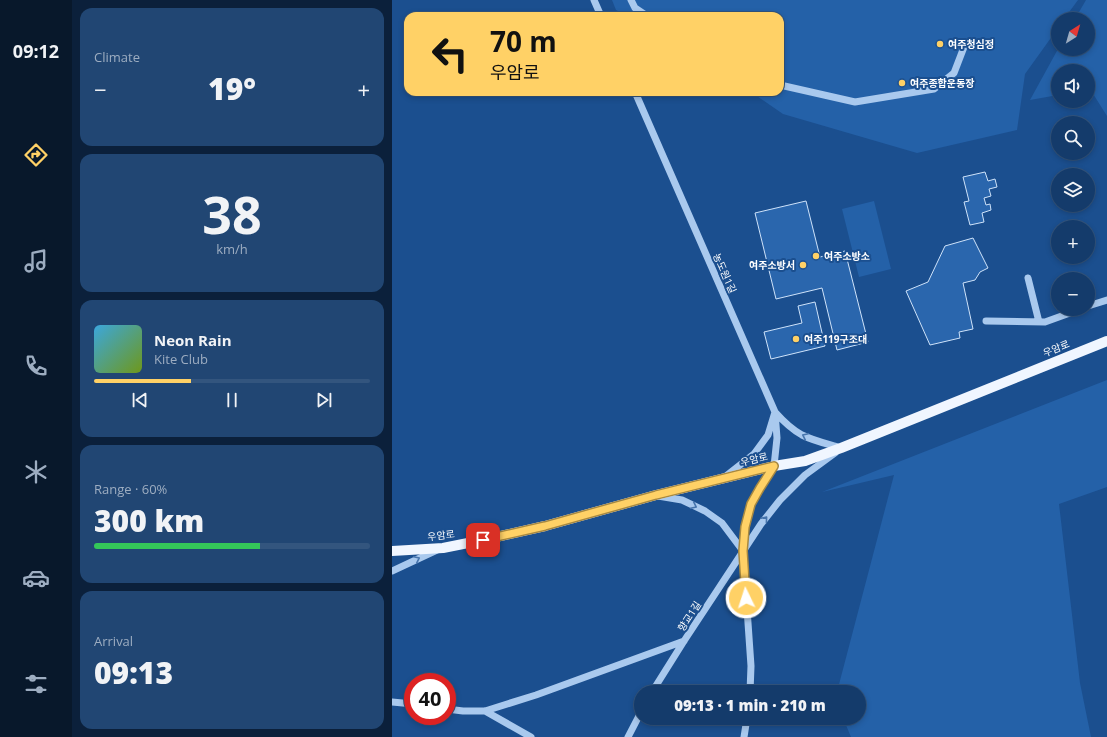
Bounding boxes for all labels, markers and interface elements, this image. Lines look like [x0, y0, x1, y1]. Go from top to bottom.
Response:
north arrow [1051, 12, 1095, 56]
map controls [1051, 12, 1095, 316]
text: 70 m [490, 22, 557, 60]
icon: left [424, 28, 476, 80]
place label: 여주청심정 [948, 37, 994, 51]
text: 09:12 [13, 39, 59, 63]
marker: 여주청심정 [935, 39, 945, 49]
text: Climate [94, 48, 140, 66]
text: 우암로 [490, 60, 540, 84]
button: sound [1051, 64, 1095, 108]
text: 19° [208, 68, 256, 109]
text: − [94, 74, 107, 104]
text: + [357, 74, 370, 104]
place label: 여주종합운동장 [910, 76, 974, 90]
marker: 여주종합운동장 [897, 78, 907, 88]
button: search [1051, 116, 1095, 160]
icon: directions [22, 141, 50, 169]
button: layers [1051, 168, 1095, 212]
text: 38 [202, 178, 262, 249]
button: + [1051, 220, 1095, 264]
text: km/h [216, 240, 248, 258]
icon: music [22, 247, 50, 275]
place label: 여주소방소 [824, 249, 870, 263]
street label: 농도원1길 [710, 251, 740, 295]
marker: 여주소방소 [811, 251, 821, 261]
place label: 여주소방서 [749, 258, 795, 272]
marker: 여주소방서 [798, 260, 808, 270]
button: − [1051, 272, 1095, 316]
text: Neon Rain [154, 330, 232, 350]
place label: 여주119구조대 [804, 332, 867, 346]
marker: 여주119구조대 [791, 334, 801, 344]
street label: 우암로 [1041, 336, 1071, 360]
text: Kite Club [154, 350, 208, 368]
icon: phone [22, 352, 50, 380]
icon: previous [129, 389, 151, 411]
icon: pause [221, 389, 243, 411]
icon: next [313, 389, 335, 411]
one-way arrow [802, 433, 809, 441]
street label: 우암로 [739, 449, 769, 469]
icon: climate [22, 458, 50, 486]
text: Range · 60% [94, 480, 167, 498]
text: 300 km [94, 500, 204, 541]
one-way arrow [689, 501, 697, 509]
one-way arrow [760, 516, 767, 523]
pin [466, 523, 500, 557]
street label: 우암로 [426, 526, 456, 544]
icon: arrive [472, 529, 494, 551]
one-way arrow [414, 556, 421, 564]
icon: car [22, 564, 50, 592]
position arrow [725, 577, 767, 619]
street label: 향교1길 [674, 598, 704, 634]
text: Arrival [94, 632, 133, 650]
text: 09:13 [94, 652, 173, 693]
icon: filters [22, 670, 50, 698]
speed limit sign: 40 [404, 673, 456, 725]
text: 09:13 · 1 min · 210 m [674, 695, 826, 715]

